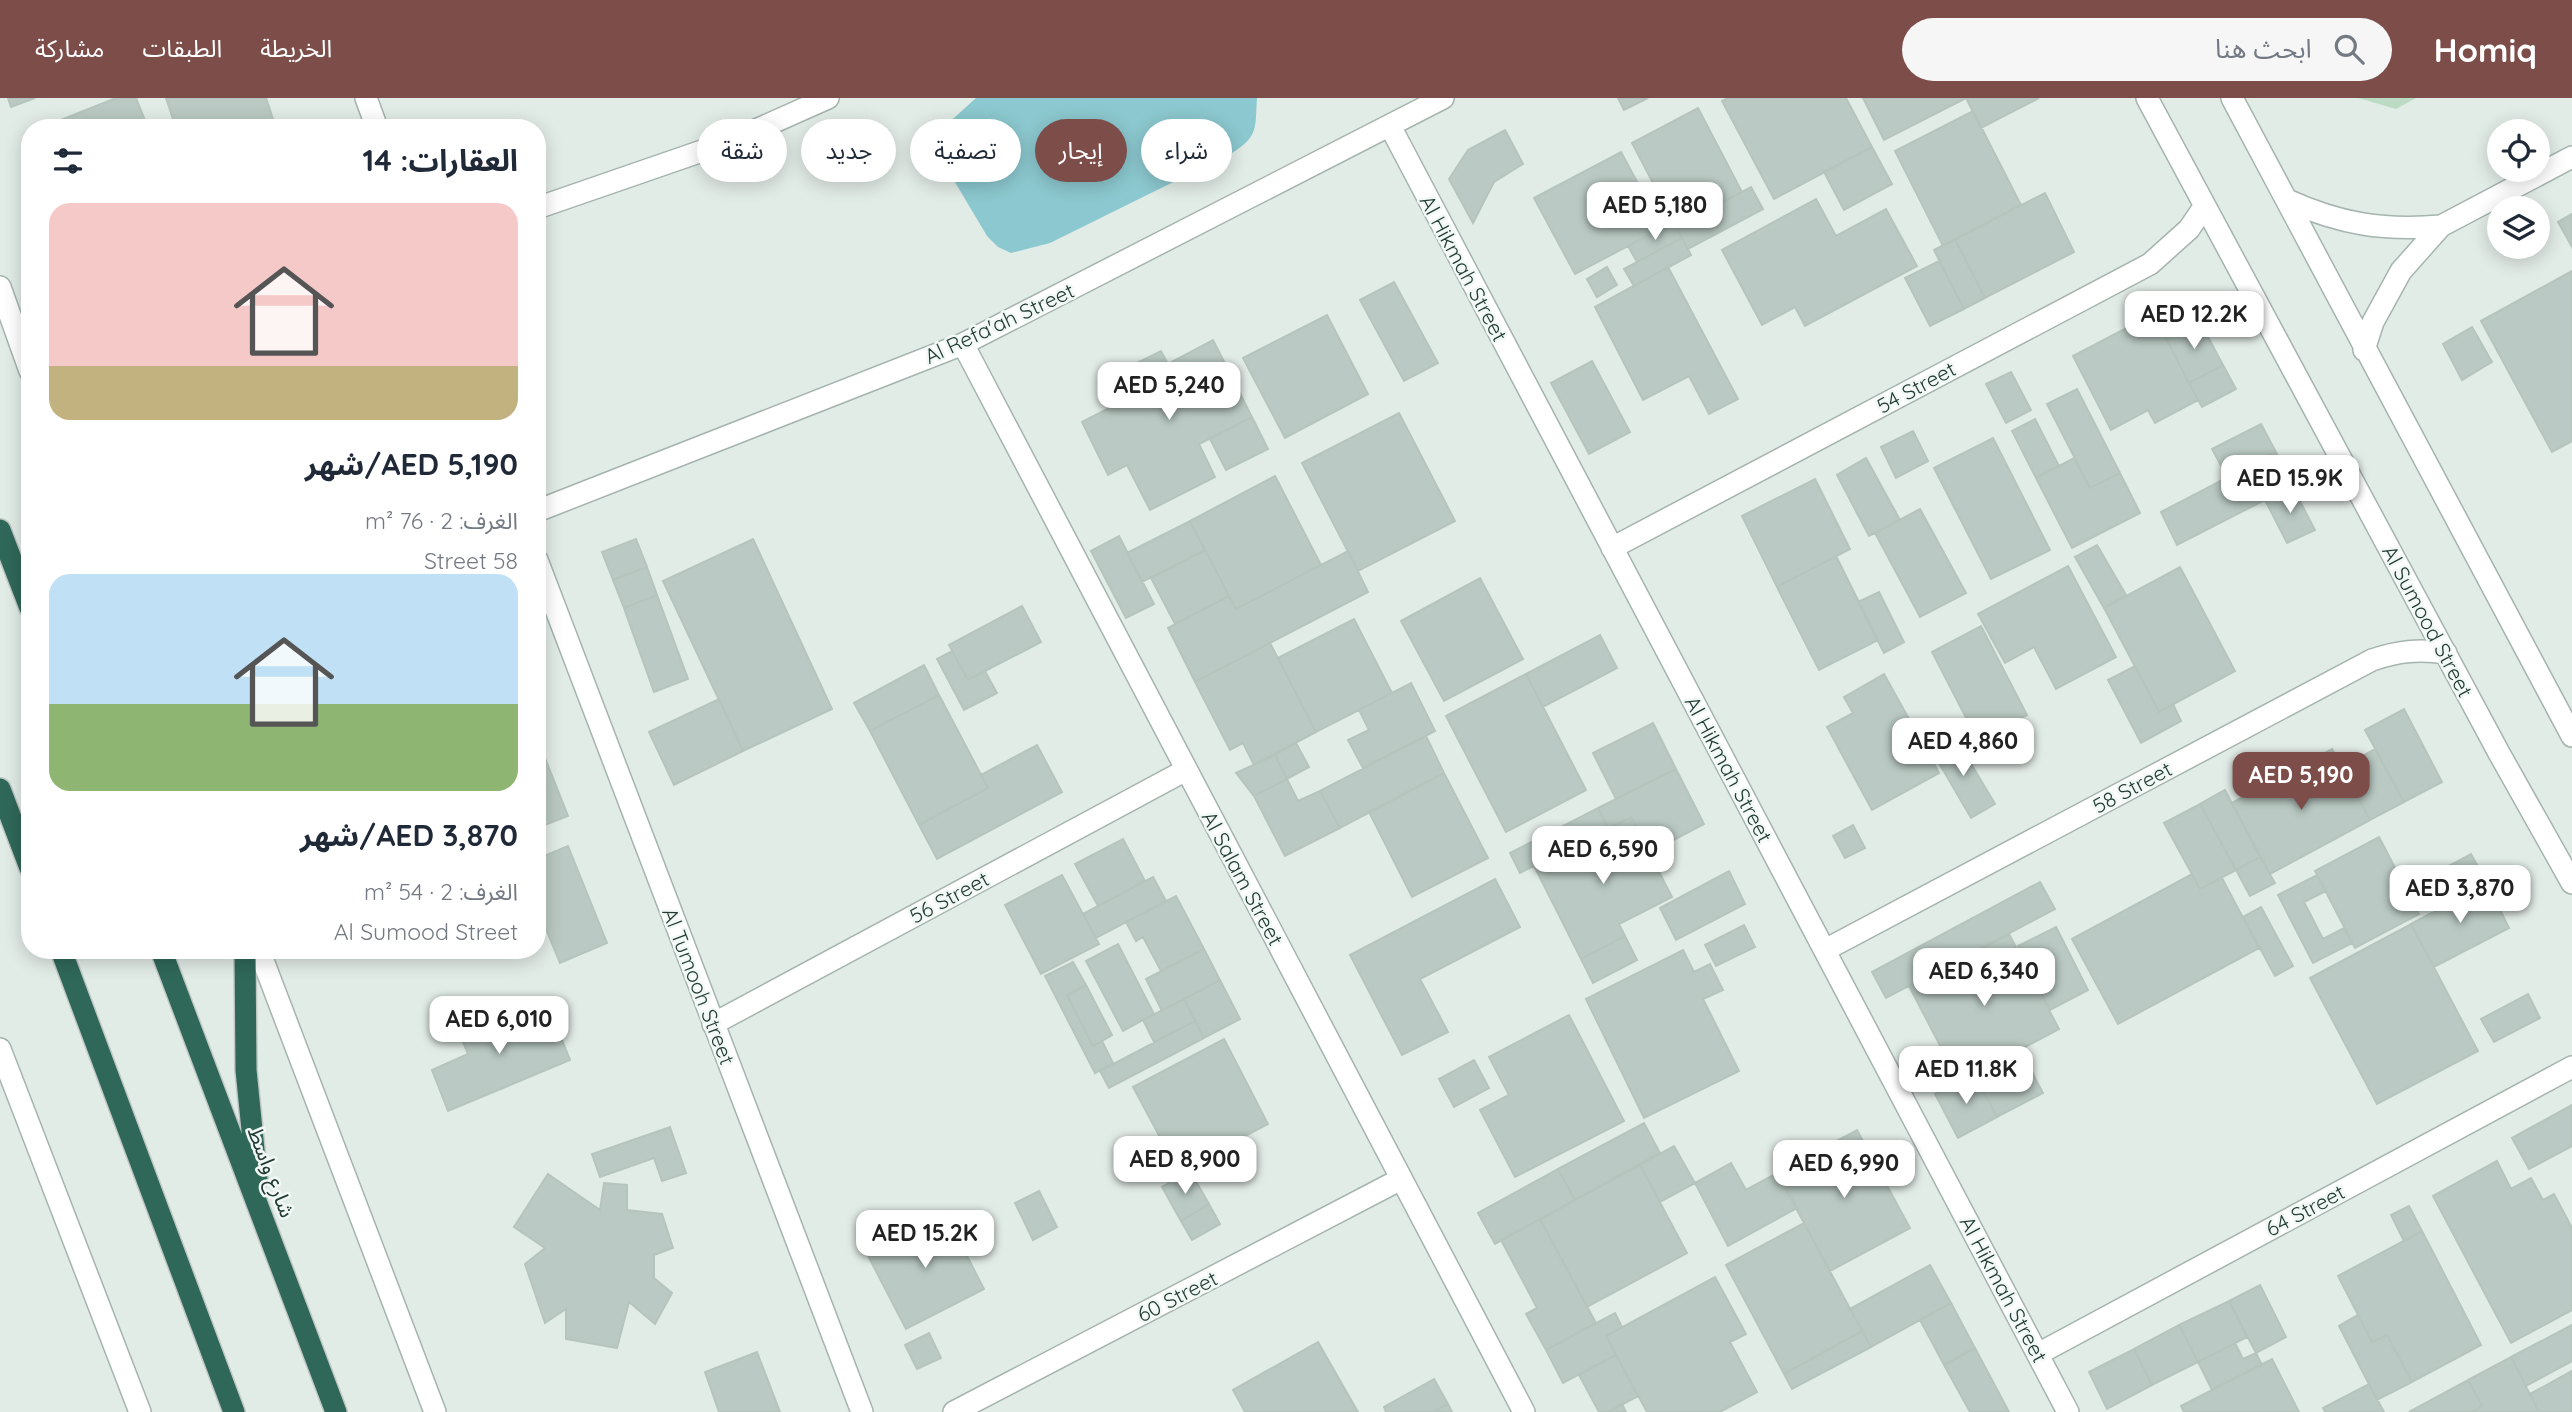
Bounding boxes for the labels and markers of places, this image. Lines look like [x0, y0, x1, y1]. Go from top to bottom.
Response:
pin: AED 5,180 [1575, 183, 1735, 242]
pin: AED 12.2K [2114, 292, 2274, 351]
pin: AED 5,240 [1089, 362, 1249, 422]
pin: AED 15.9K [2210, 456, 2370, 515]
pin: AED 4,860 [1883, 718, 2043, 778]
pin: AED 5,190 [2221, 752, 2381, 812]
pin: AED 6,590 [1523, 826, 1683, 886]
pin: AED 3,870 [2380, 866, 2540, 925]
pin: AED 6,340 [1904, 948, 2064, 1008]
pin: AED 6,010 [419, 996, 579, 1056]
pin: AED 11.8K [1886, 1046, 2046, 1106]
pin: AED 8,900 [1105, 1136, 1265, 1196]
pin: AED 6,990 [1764, 1140, 1924, 1200]
pin: AED 15.2K [845, 1210, 1005, 1270]

